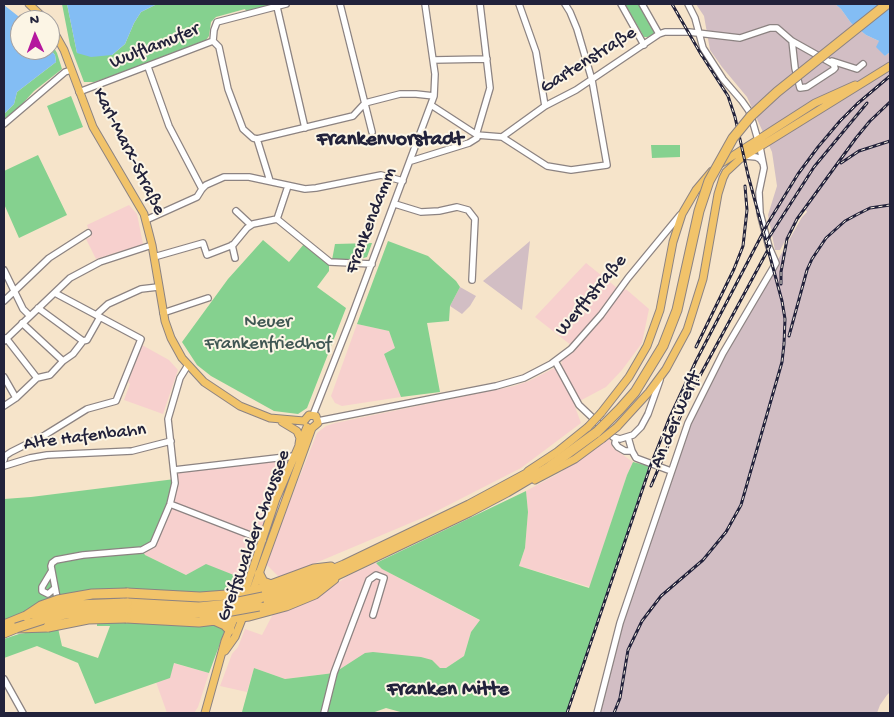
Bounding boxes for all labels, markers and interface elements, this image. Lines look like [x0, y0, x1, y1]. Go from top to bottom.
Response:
north arrow [10, 10, 60, 60]
text: N [30, 12, 39, 29]
street label: Wulflamufer [107, 19, 203, 75]
street label: Gartenstraße [537, 22, 641, 100]
street label: Karl-Marx-Straße [86, 85, 170, 219]
district label: Frankenvorstadt [317, 128, 463, 154]
street label: Frankendamm [341, 165, 403, 277]
street label: Werftstraße [551, 251, 633, 341]
park label: Neuer Frankenfriedhof [205, 312, 331, 356]
street label: An der Werft [646, 368, 708, 472]
street label: Alte Hafenbahn [22, 419, 148, 457]
street label: Greifswalder Chaussee [213, 447, 297, 625]
district label: Franken Mitte [387, 678, 509, 704]

